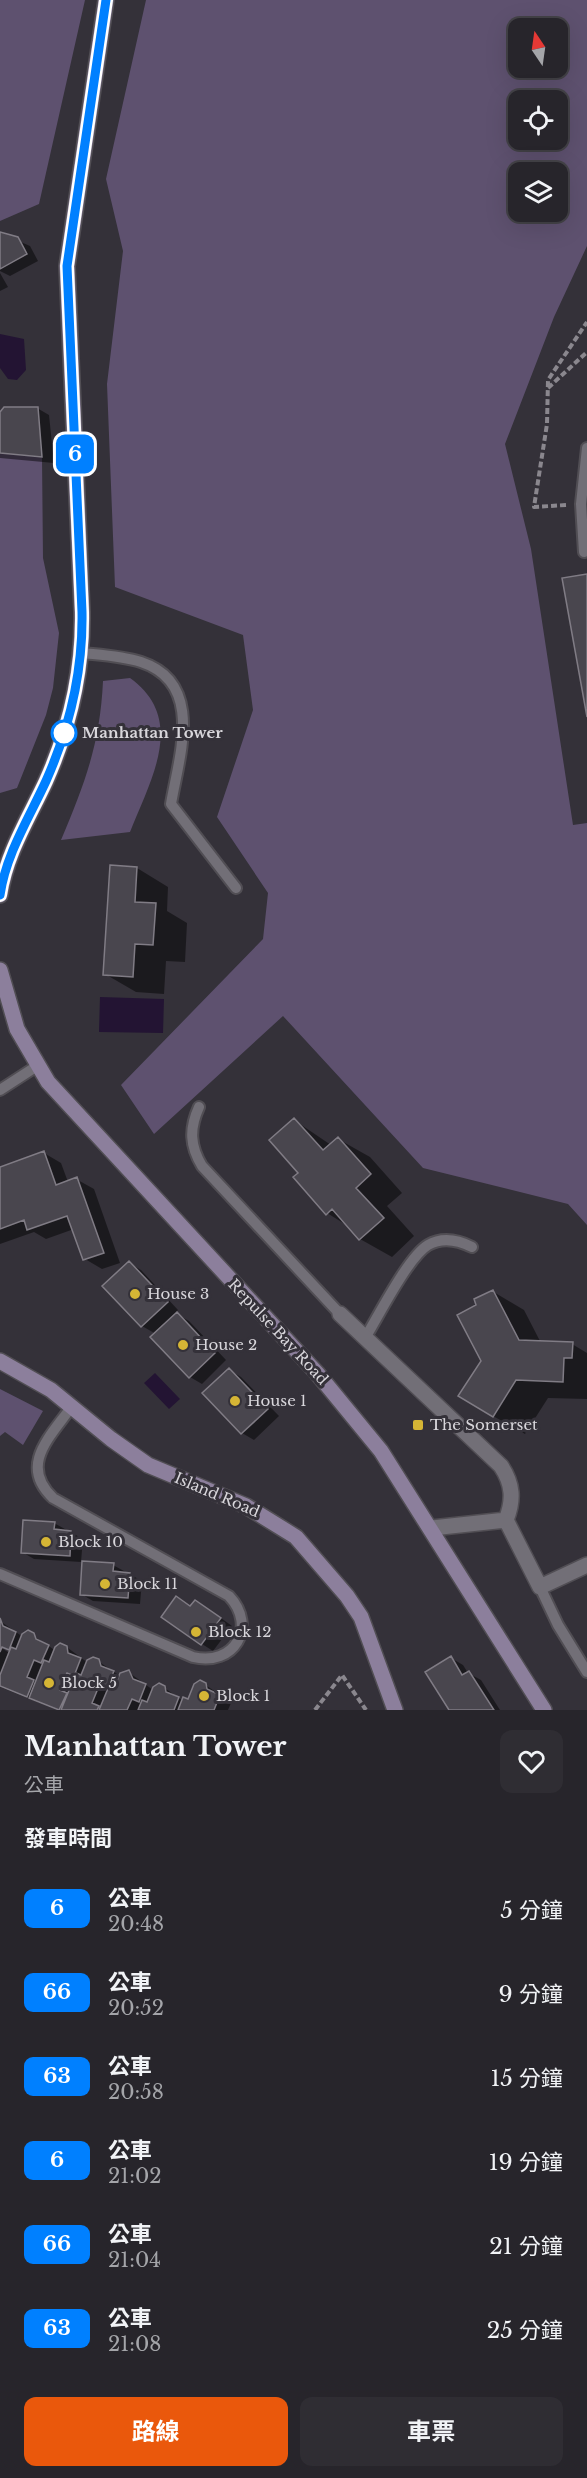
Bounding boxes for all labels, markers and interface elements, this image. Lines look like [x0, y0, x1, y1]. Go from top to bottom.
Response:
north arrow [508, 18, 568, 78]
map controls [508, 18, 568, 222]
button: locate [508, 90, 568, 150]
button: layers [508, 162, 568, 222]
line badge: 6 [56, 434, 94, 474]
text: 6 [68, 441, 82, 467]
marker: Manhattan Tower [51, 720, 77, 746]
place label: Manhattan Tower [82, 723, 223, 742]
street label: Repulse Bay Road [224, 1275, 332, 1389]
place label: House 3 [147, 1284, 209, 1303]
marker: House 3 [128, 1287, 142, 1301]
place label: House 2 [195, 1335, 257, 1354]
marker: House 2 [176, 1338, 190, 1352]
place label: House 1 [247, 1391, 307, 1410]
marker: House 1 [228, 1394, 242, 1408]
place label: The Somerset [430, 1415, 538, 1434]
marker: The Somerset [411, 1418, 425, 1432]
street label: Island Road [172, 1468, 263, 1521]
place label: Block 10 [58, 1532, 123, 1551]
marker: Block 10 [39, 1535, 53, 1549]
place label: Block 11 [117, 1574, 178, 1593]
marker: Block 11 [98, 1577, 112, 1591]
place label: Block 12 [208, 1622, 272, 1641]
marker: Block 12 [189, 1625, 203, 1639]
place label: Block 5 [61, 1673, 117, 1692]
marker: Block 5 [42, 1676, 56, 1690]
place label: Block 1 [216, 1686, 270, 1705]
marker: Block 1 [197, 1689, 211, 1703]
text: Manhattan Tower [24, 1729, 287, 1764]
button: heart [500, 1730, 563, 1793]
text: 公車 [24, 1773, 64, 1797]
text: 發車時間 [24, 1825, 112, 1852]
text: 公車 [108, 1885, 152, 1912]
text: 6 [50, 1895, 64, 1921]
text: 5 分鐘 [500, 1897, 563, 1924]
text: 20:48 [108, 1912, 164, 1936]
text: 公車 [108, 1969, 152, 1996]
text: 66 [43, 1979, 71, 2005]
text: 9 分鐘 [499, 1981, 563, 2008]
text: 20:52 [108, 1996, 164, 2020]
text: 公車 [108, 2053, 152, 2080]
text: 63 [43, 2063, 71, 2089]
text: 15 分鐘 [490, 2065, 563, 2092]
text: 20:58 [108, 2080, 164, 2104]
text: 公車 [108, 2137, 152, 2164]
text: 6 [50, 2147, 64, 2173]
text: 19 分鐘 [489, 2149, 563, 2176]
text: 21:02 [108, 2164, 162, 2188]
text: 公車 [108, 2221, 152, 2248]
text: 66 [43, 2231, 71, 2257]
text: 21 分鐘 [489, 2233, 563, 2260]
text: 21:04 [108, 2248, 161, 2272]
text: 公車 [108, 2305, 152, 2332]
text: 63 [43, 2315, 71, 2341]
text: 25 分鐘 [487, 2317, 563, 2344]
text: 21:08 [108, 2332, 161, 2356]
button: 路線 [24, 2397, 288, 2466]
button: 車票 [300, 2397, 563, 2466]

